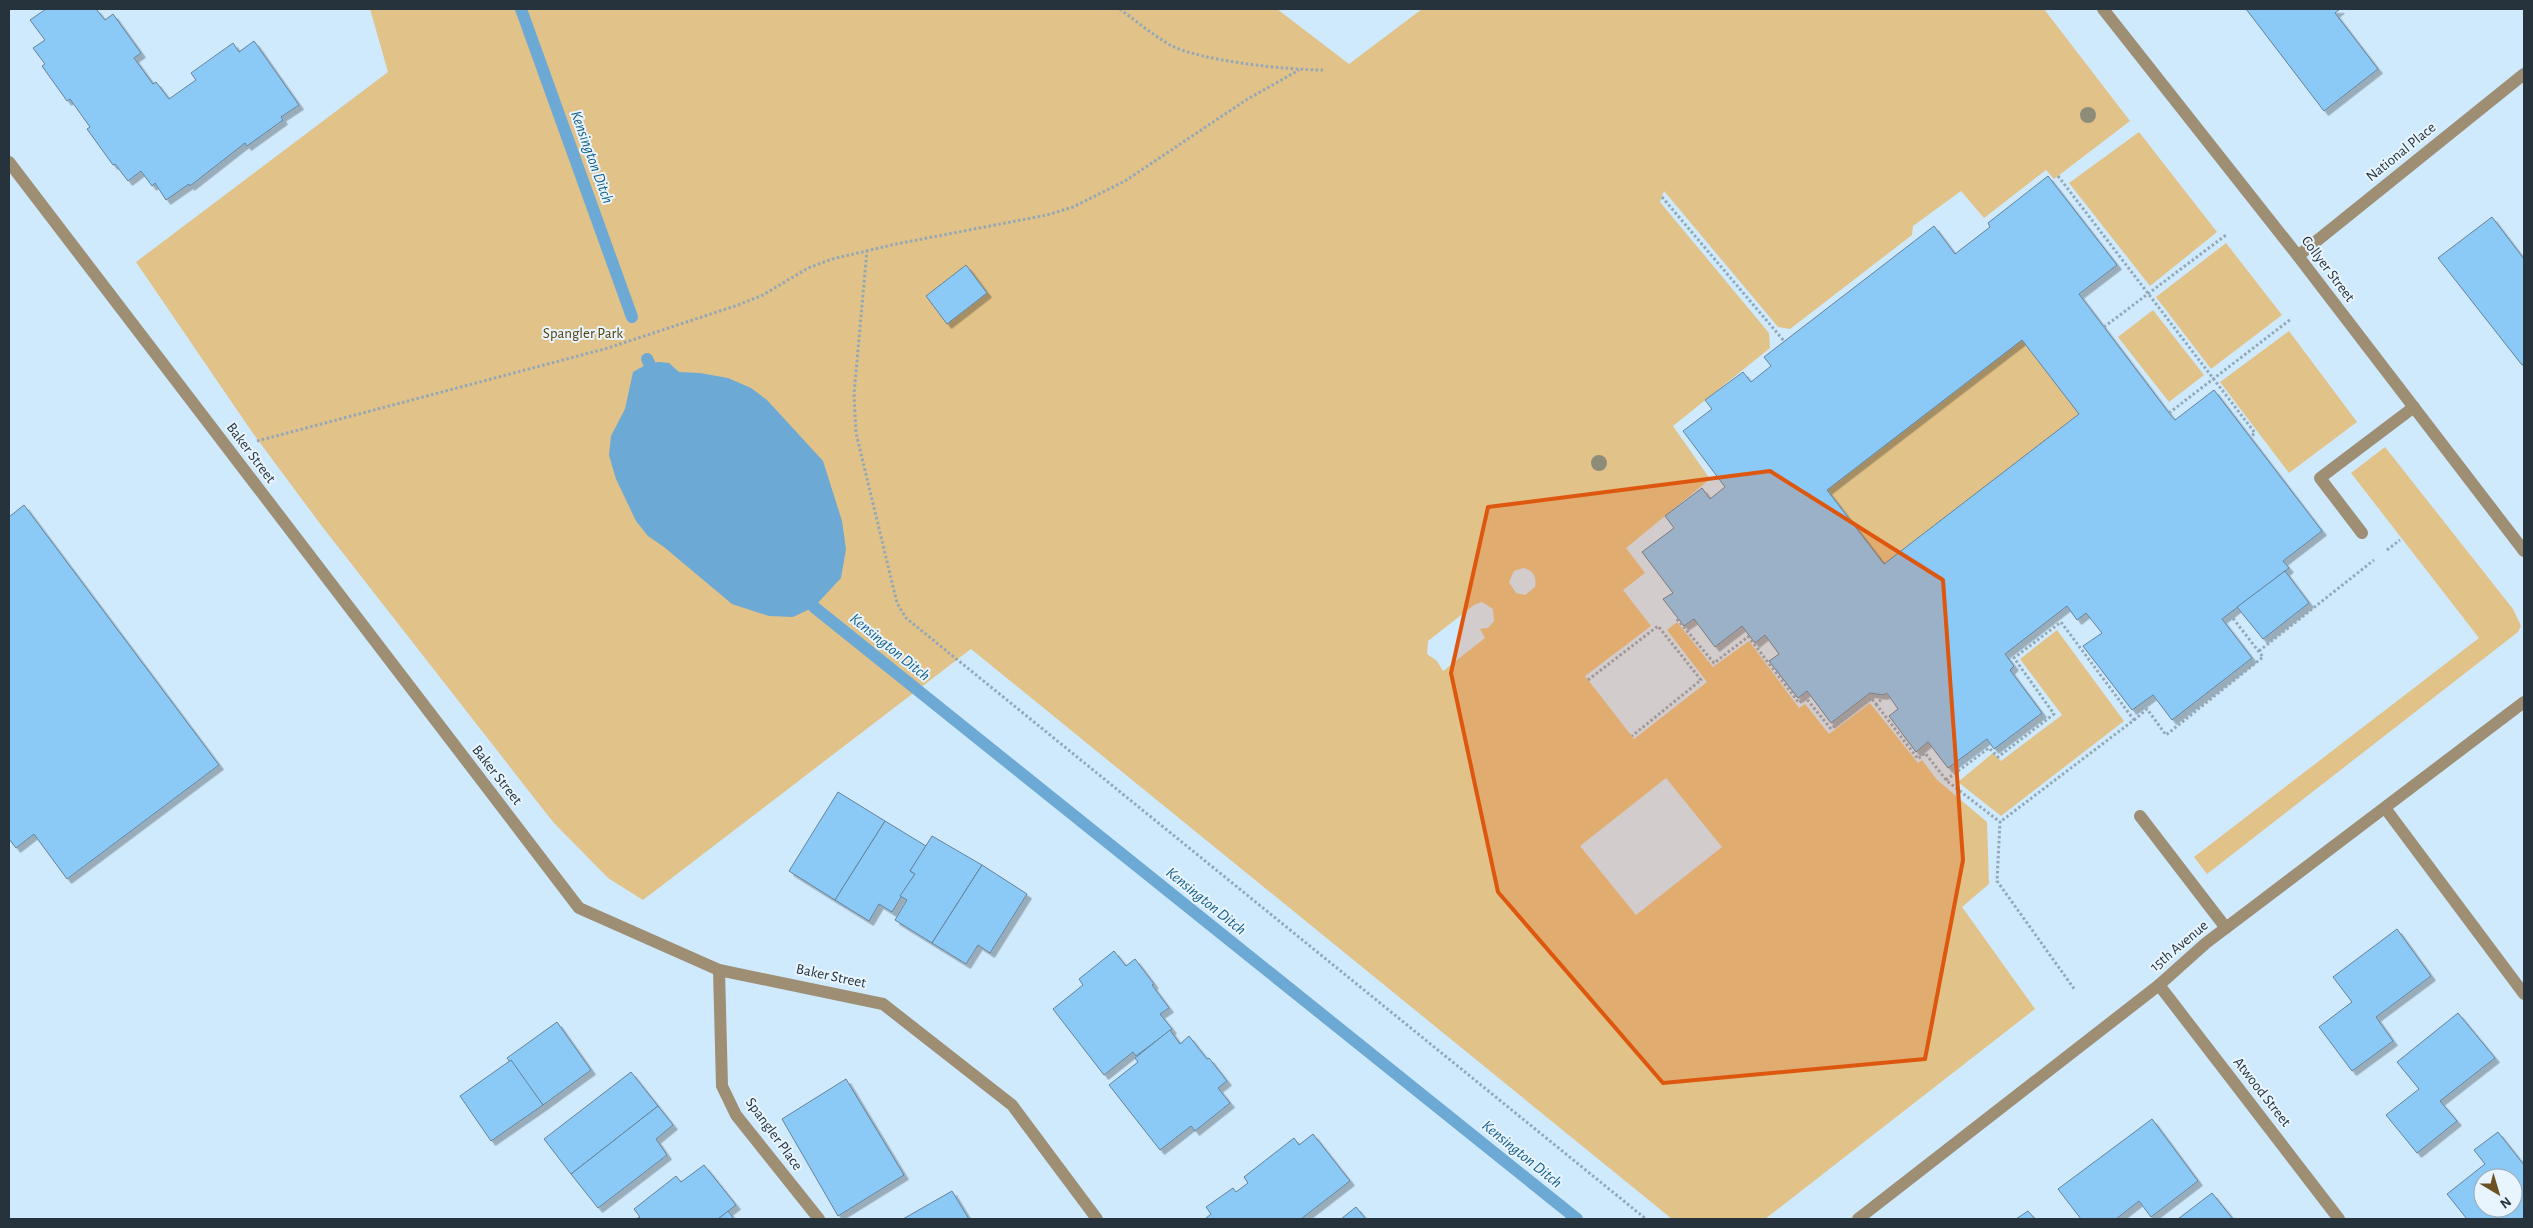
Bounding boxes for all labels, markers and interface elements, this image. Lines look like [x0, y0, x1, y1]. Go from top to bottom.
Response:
water label: Kensington Ditch [568, 108, 616, 206]
street label: National Place [2363, 120, 2439, 184]
street label: Collyer Street [2299, 233, 2358, 305]
park label: Spangler Park [543, 326, 623, 341]
street label: Baker Street [224, 420, 279, 486]
water label: Kensington Ditch [847, 610, 933, 684]
street label: Baker Street [469, 742, 525, 808]
water label: Kensington Ditch [1163, 864, 1249, 938]
street label: 15th Avenue [2147, 918, 2211, 974]
street label: Baker Street [795, 961, 868, 991]
street label: Atwood Street [2230, 1055, 2294, 1130]
street label: Spangler Place [743, 1095, 805, 1173]
water label: Kensington Ditch [1479, 1117, 1565, 1191]
north arrow [2473, 1168, 2523, 1218]
text: N [2497, 1194, 2514, 1211]

